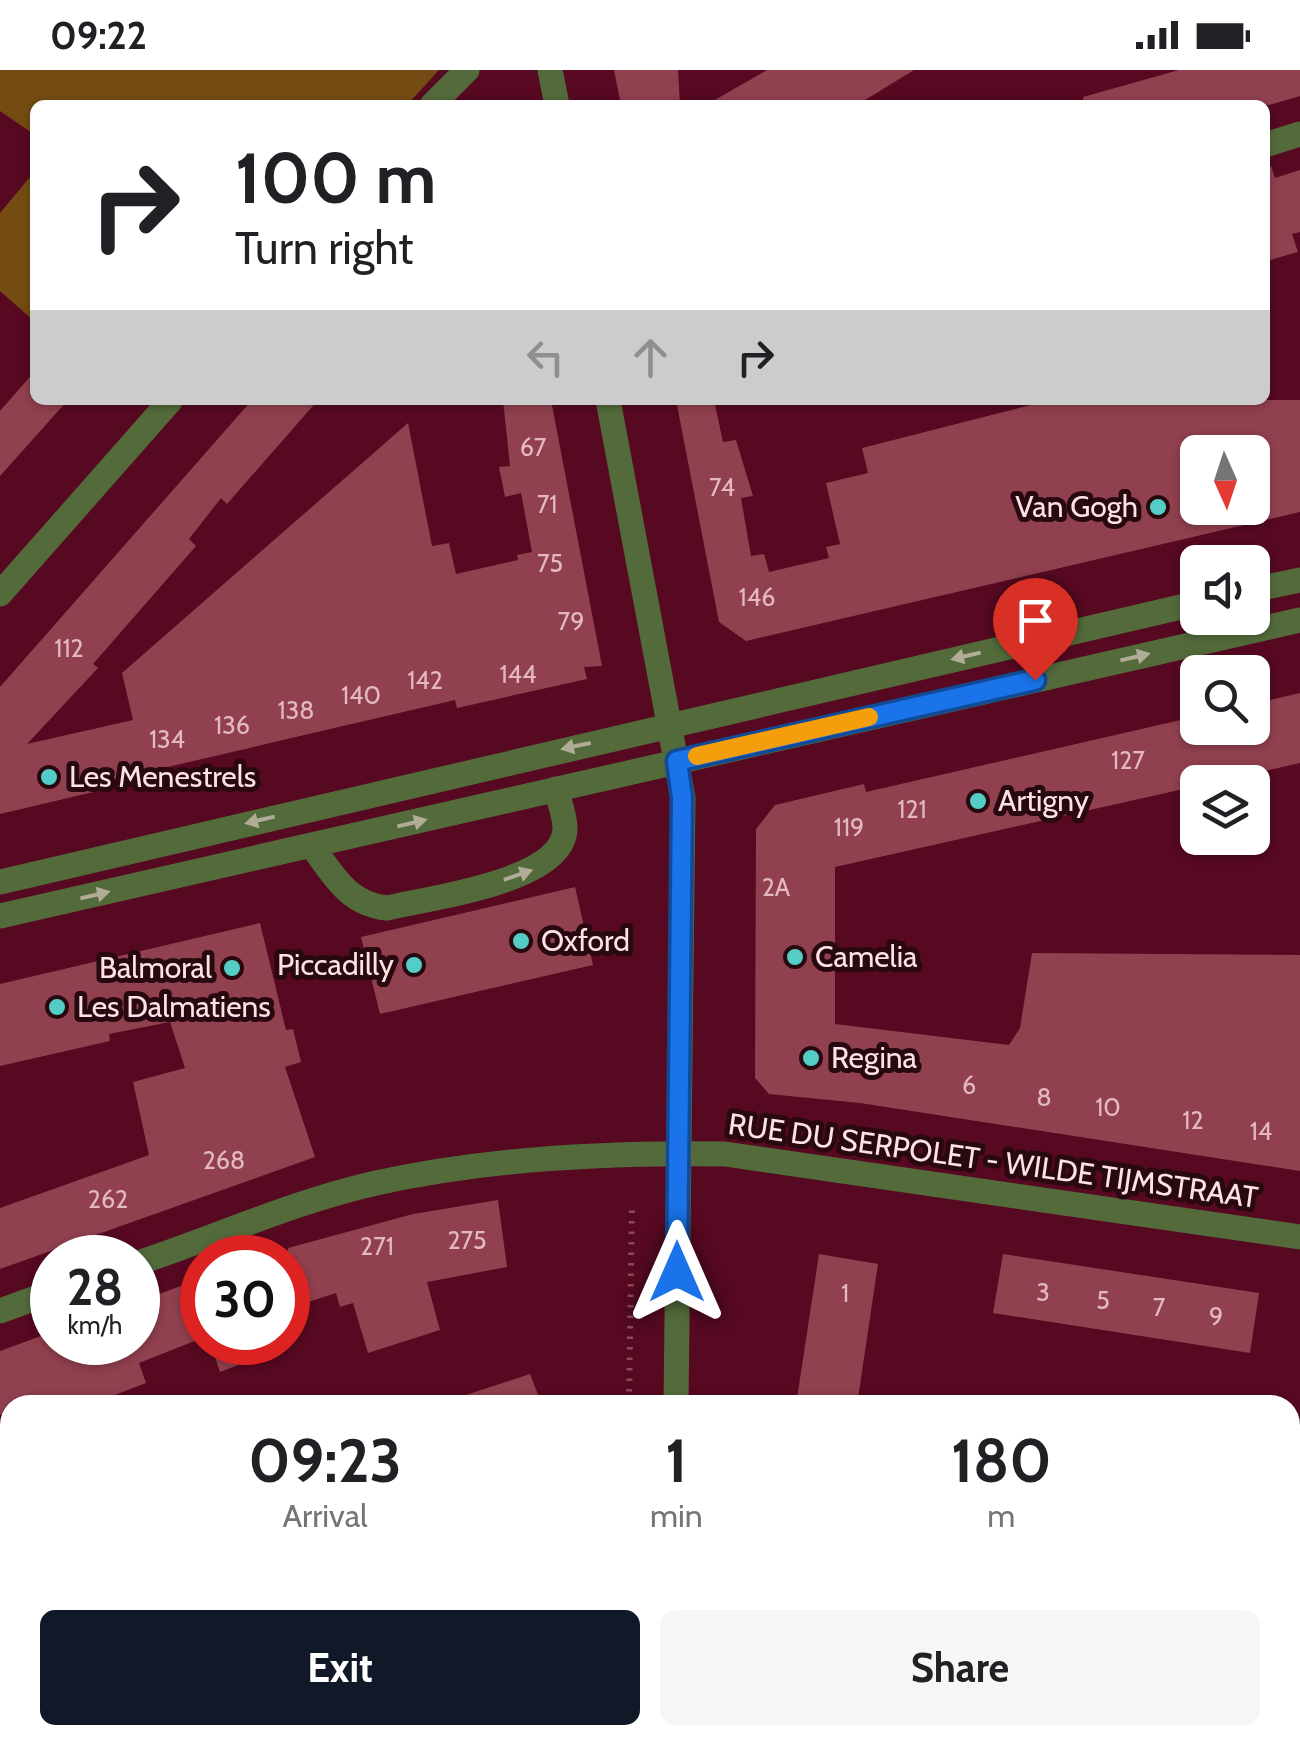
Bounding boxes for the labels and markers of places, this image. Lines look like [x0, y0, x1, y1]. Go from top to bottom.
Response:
place label: Van Gogh [1015, 488, 1138, 525]
marker: Van Gogh [1147, 496, 1169, 518]
pin [993, 578, 1078, 681]
place label: Les Menestrels [69, 758, 256, 795]
marker: Les Menestrels [38, 766, 60, 788]
place label: Artigny [998, 782, 1089, 819]
marker: Artigny [967, 790, 989, 812]
place label: Oxford [541, 922, 630, 959]
marker: Oxford [510, 930, 532, 952]
place label: Camelia [815, 938, 918, 975]
place label: Piccadilly [277, 946, 394, 983]
marker: Camelia [784, 946, 806, 968]
place label: Balmoral [99, 949, 212, 986]
marker: Piccadilly [403, 954, 425, 976]
marker: Balmoral [221, 957, 243, 979]
place label: Les Dalmatiens [77, 988, 271, 1025]
marker: Les Dalmatiens [46, 996, 68, 1018]
place label: Regina [831, 1039, 918, 1076]
marker: Regina [800, 1047, 822, 1069]

